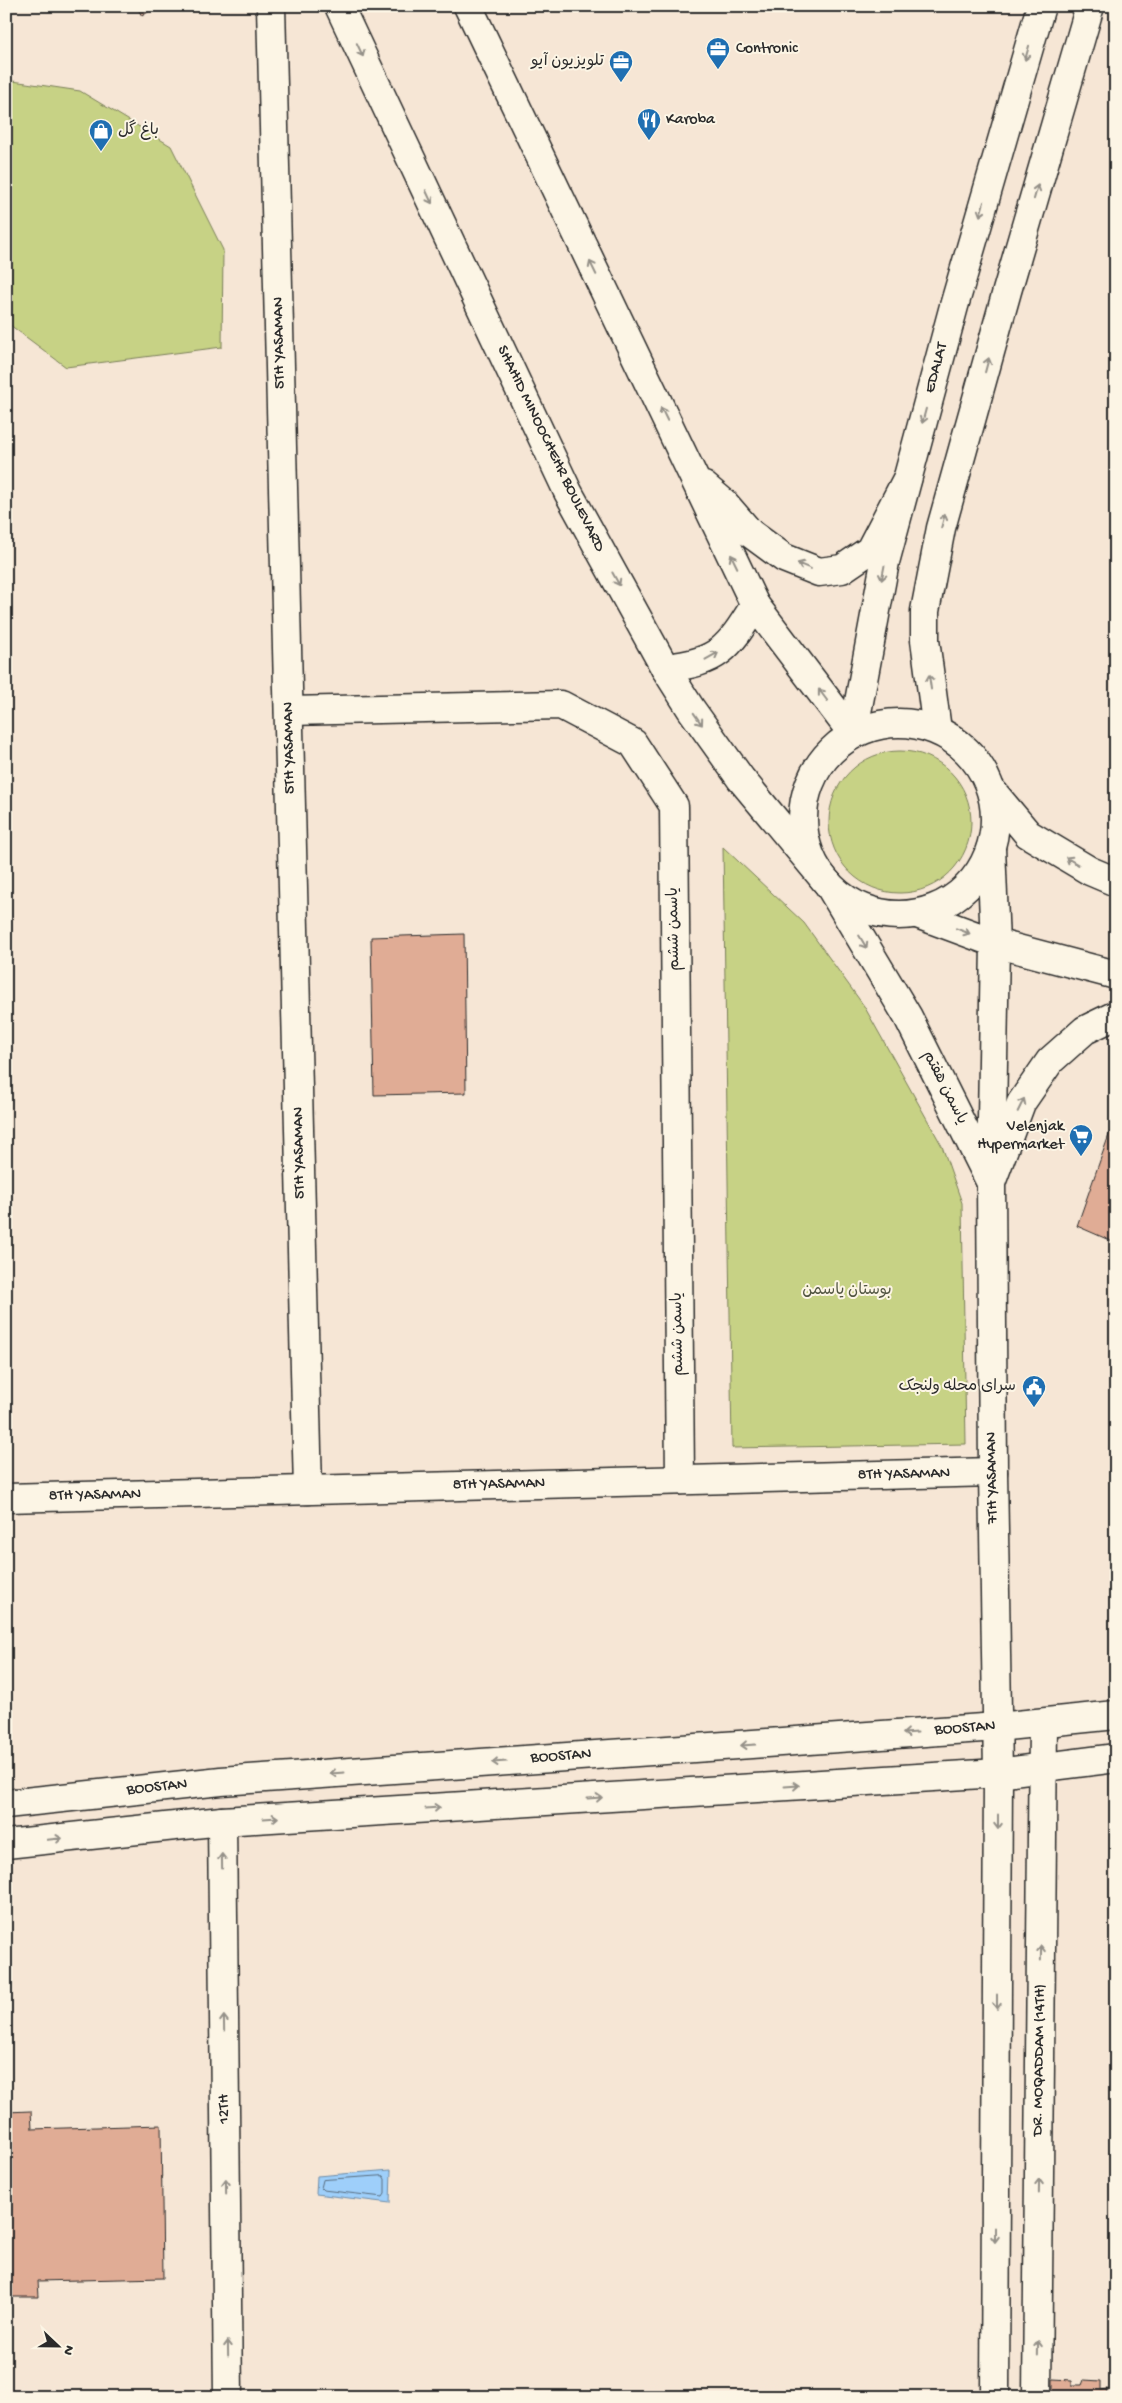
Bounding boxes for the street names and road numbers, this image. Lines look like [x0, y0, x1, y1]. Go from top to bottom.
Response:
street label: 5TH YASAMAN [270, 297, 290, 389]
street label: EDALAT [921, 340, 953, 395]
street label: SHAHID MINOOCHEHR BOULEVARD [492, 343, 609, 556]
street label: 5TH YASAMAN [280, 702, 300, 794]
street label: یاسمن ششم [665, 887, 685, 971]
street label: یاسمن هفتم [917, 1048, 971, 1128]
street label: 5TH YASAMAN [290, 1107, 310, 1199]
street label: یاسمن ششم [669, 1292, 689, 1376]
street label: 7TH YASAMAN [983, 1432, 1003, 1525]
street label: 8TH YASAMAN [858, 1465, 950, 1485]
street label: 8TH YASAMAN [453, 1475, 545, 1495]
street label: 8TH YASAMAN [49, 1486, 141, 1506]
street label: BOOSTAN [933, 1717, 996, 1741]
street label: BOOSTAN [529, 1745, 592, 1769]
street label: BOOSTAN [125, 1775, 188, 1801]
street label: DR. MOQADDAM (14TH) [1029, 1984, 1051, 2137]
street label: 12TH [215, 2093, 235, 2125]

